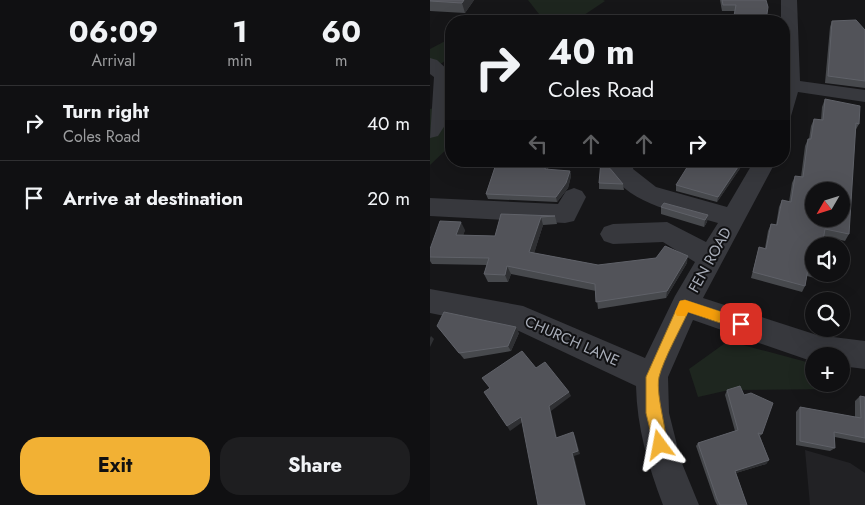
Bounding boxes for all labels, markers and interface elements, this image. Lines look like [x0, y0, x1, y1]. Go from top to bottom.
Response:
text: 06:09 [69, 10, 158, 53]
text: 1 [232, 10, 247, 53]
text: 60 [321, 10, 361, 53]
text: 40 m [548, 27, 635, 77]
icon: right [465, 35, 530, 100]
text: Arrival [92, 49, 136, 72]
text: min [227, 49, 252, 72]
text: m [335, 49, 347, 72]
text: Coles Road [548, 73, 654, 105]
text: Turn right [63, 98, 149, 125]
icon: right [20, 109, 48, 137]
text: 40 m [367, 110, 410, 137]
text: Coles Road [63, 125, 140, 148]
icon: left [524, 130, 552, 158]
icon: ahead [577, 130, 605, 158]
icon: ahead [630, 130, 658, 158]
icon: right [683, 130, 711, 158]
north arrow [805, 182, 850, 228]
map controls [805, 182, 850, 392]
icon: arrive [20, 184, 48, 212]
text: Arrive at destination [63, 185, 243, 212]
text: 20 m [367, 185, 410, 212]
street label: FEN ROAD [683, 223, 737, 297]
button: sound [805, 237, 850, 282]
button: search [805, 292, 850, 337]
pin [720, 303, 762, 345]
street label: CHURCH LANE [521, 310, 623, 372]
icon: arrive [727, 310, 755, 338]
button: + [805, 347, 850, 392]
position arrow [633, 418, 685, 470]
button: Exit [20, 437, 210, 495]
button: Share [220, 437, 410, 495]

